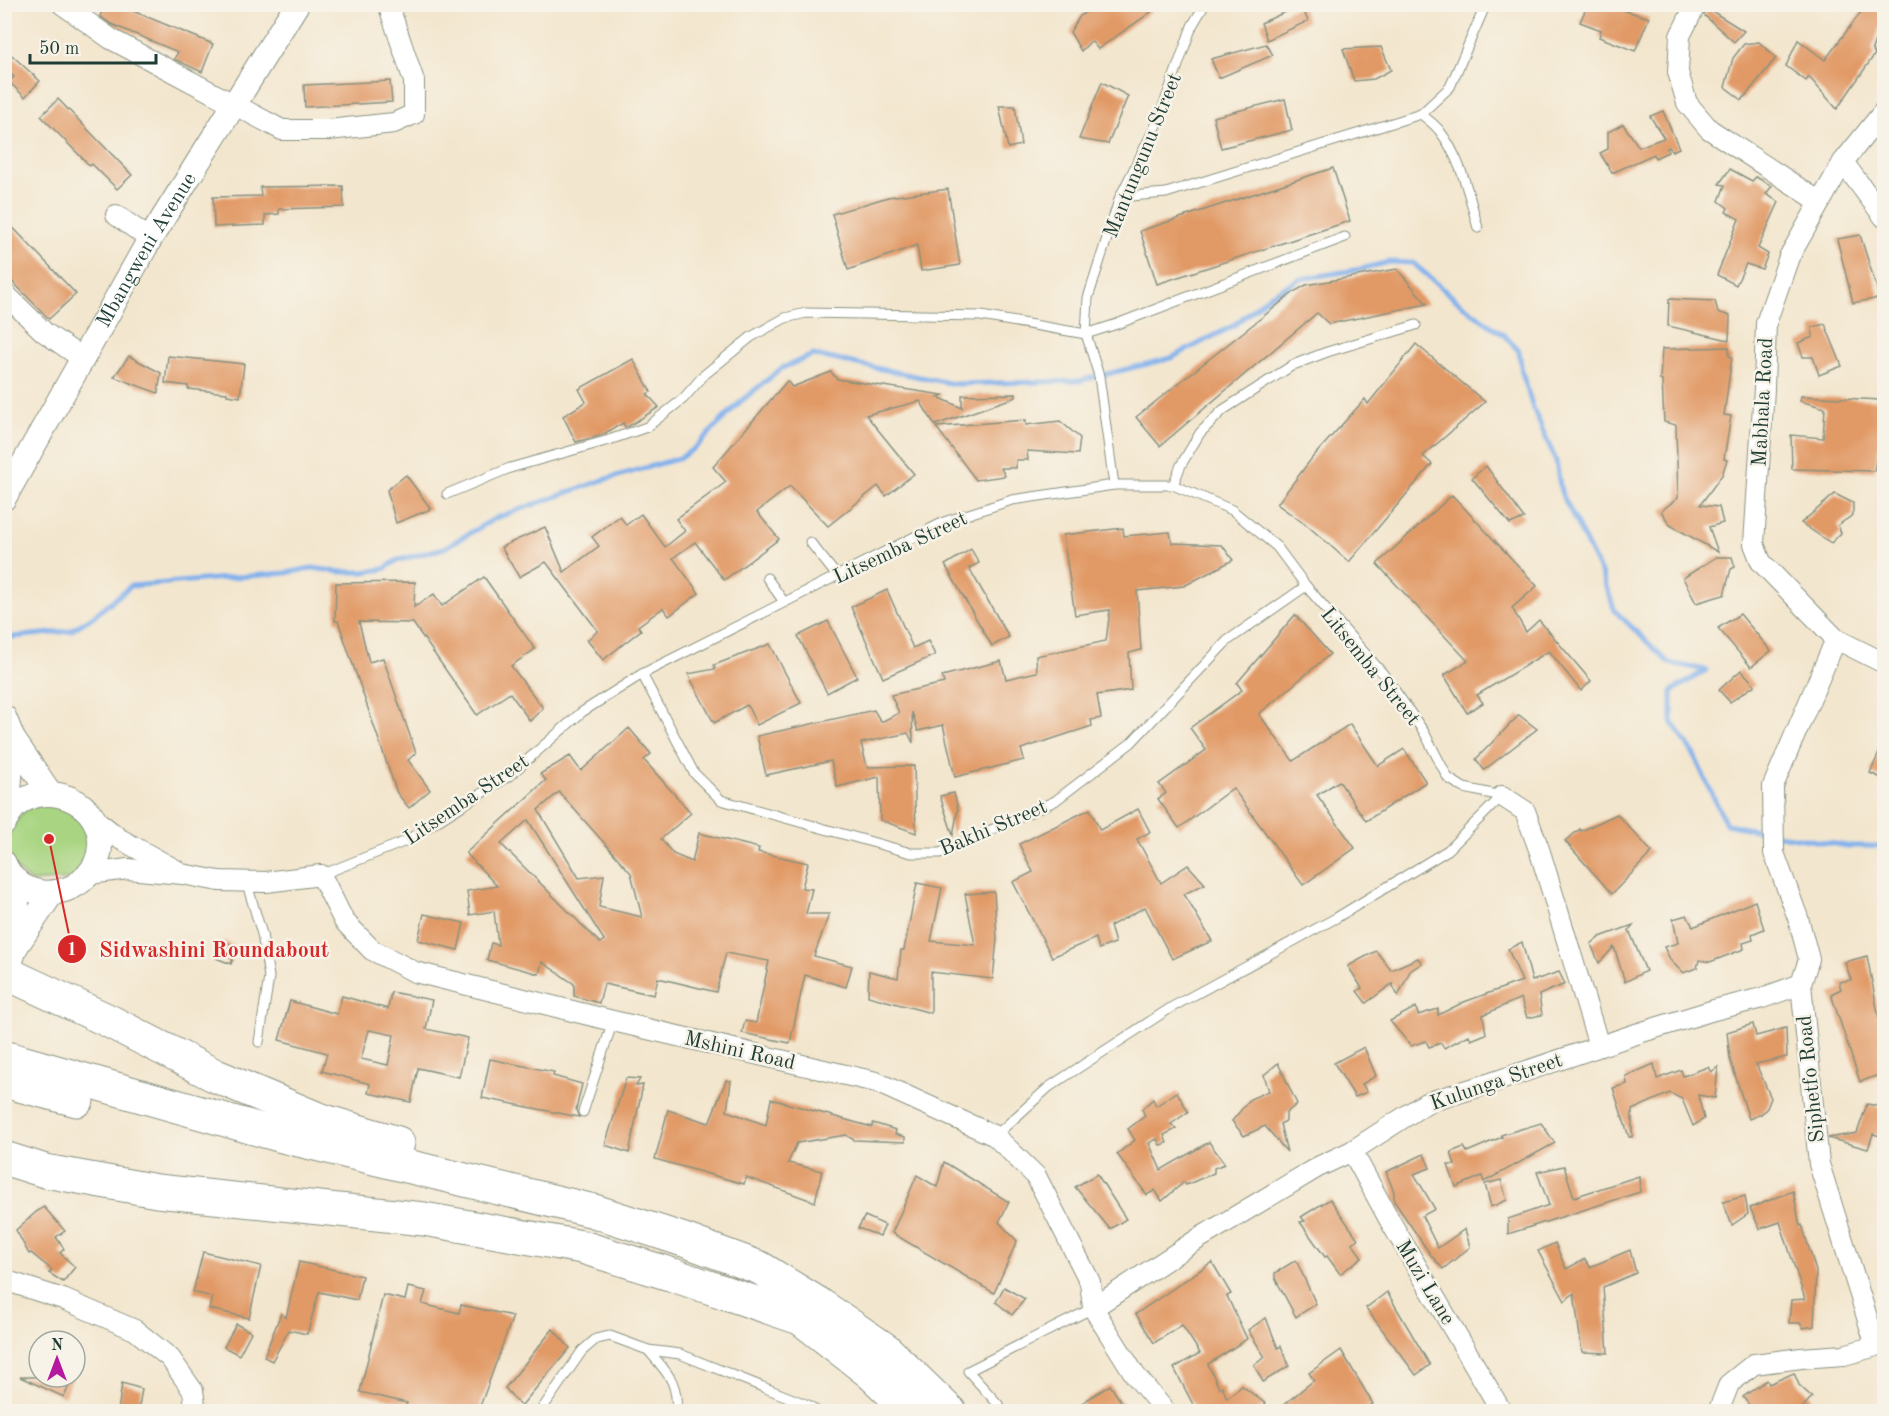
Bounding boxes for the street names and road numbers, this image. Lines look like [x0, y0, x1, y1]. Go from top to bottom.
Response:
street label: Mantungunu Street [1101, 70, 1186, 241]
street label: Mbangweni Avenue [93, 169, 201, 331]
street label: Mabhala Road [1750, 337, 1777, 467]
street label: Litsemba Street [830, 508, 971, 589]
street label: Litsemba Street [1316, 604, 1424, 730]
street label: Litsemba Street [401, 751, 533, 850]
street label: Bakhi Street [937, 796, 1050, 860]
street label: Siphetfo Road [1794, 1014, 1829, 1144]
street label: Mshini Road [682, 1028, 797, 1074]
street label: Kulunga Street [1428, 1050, 1565, 1115]
street label: Muzi Lane [1391, 1237, 1458, 1329]

